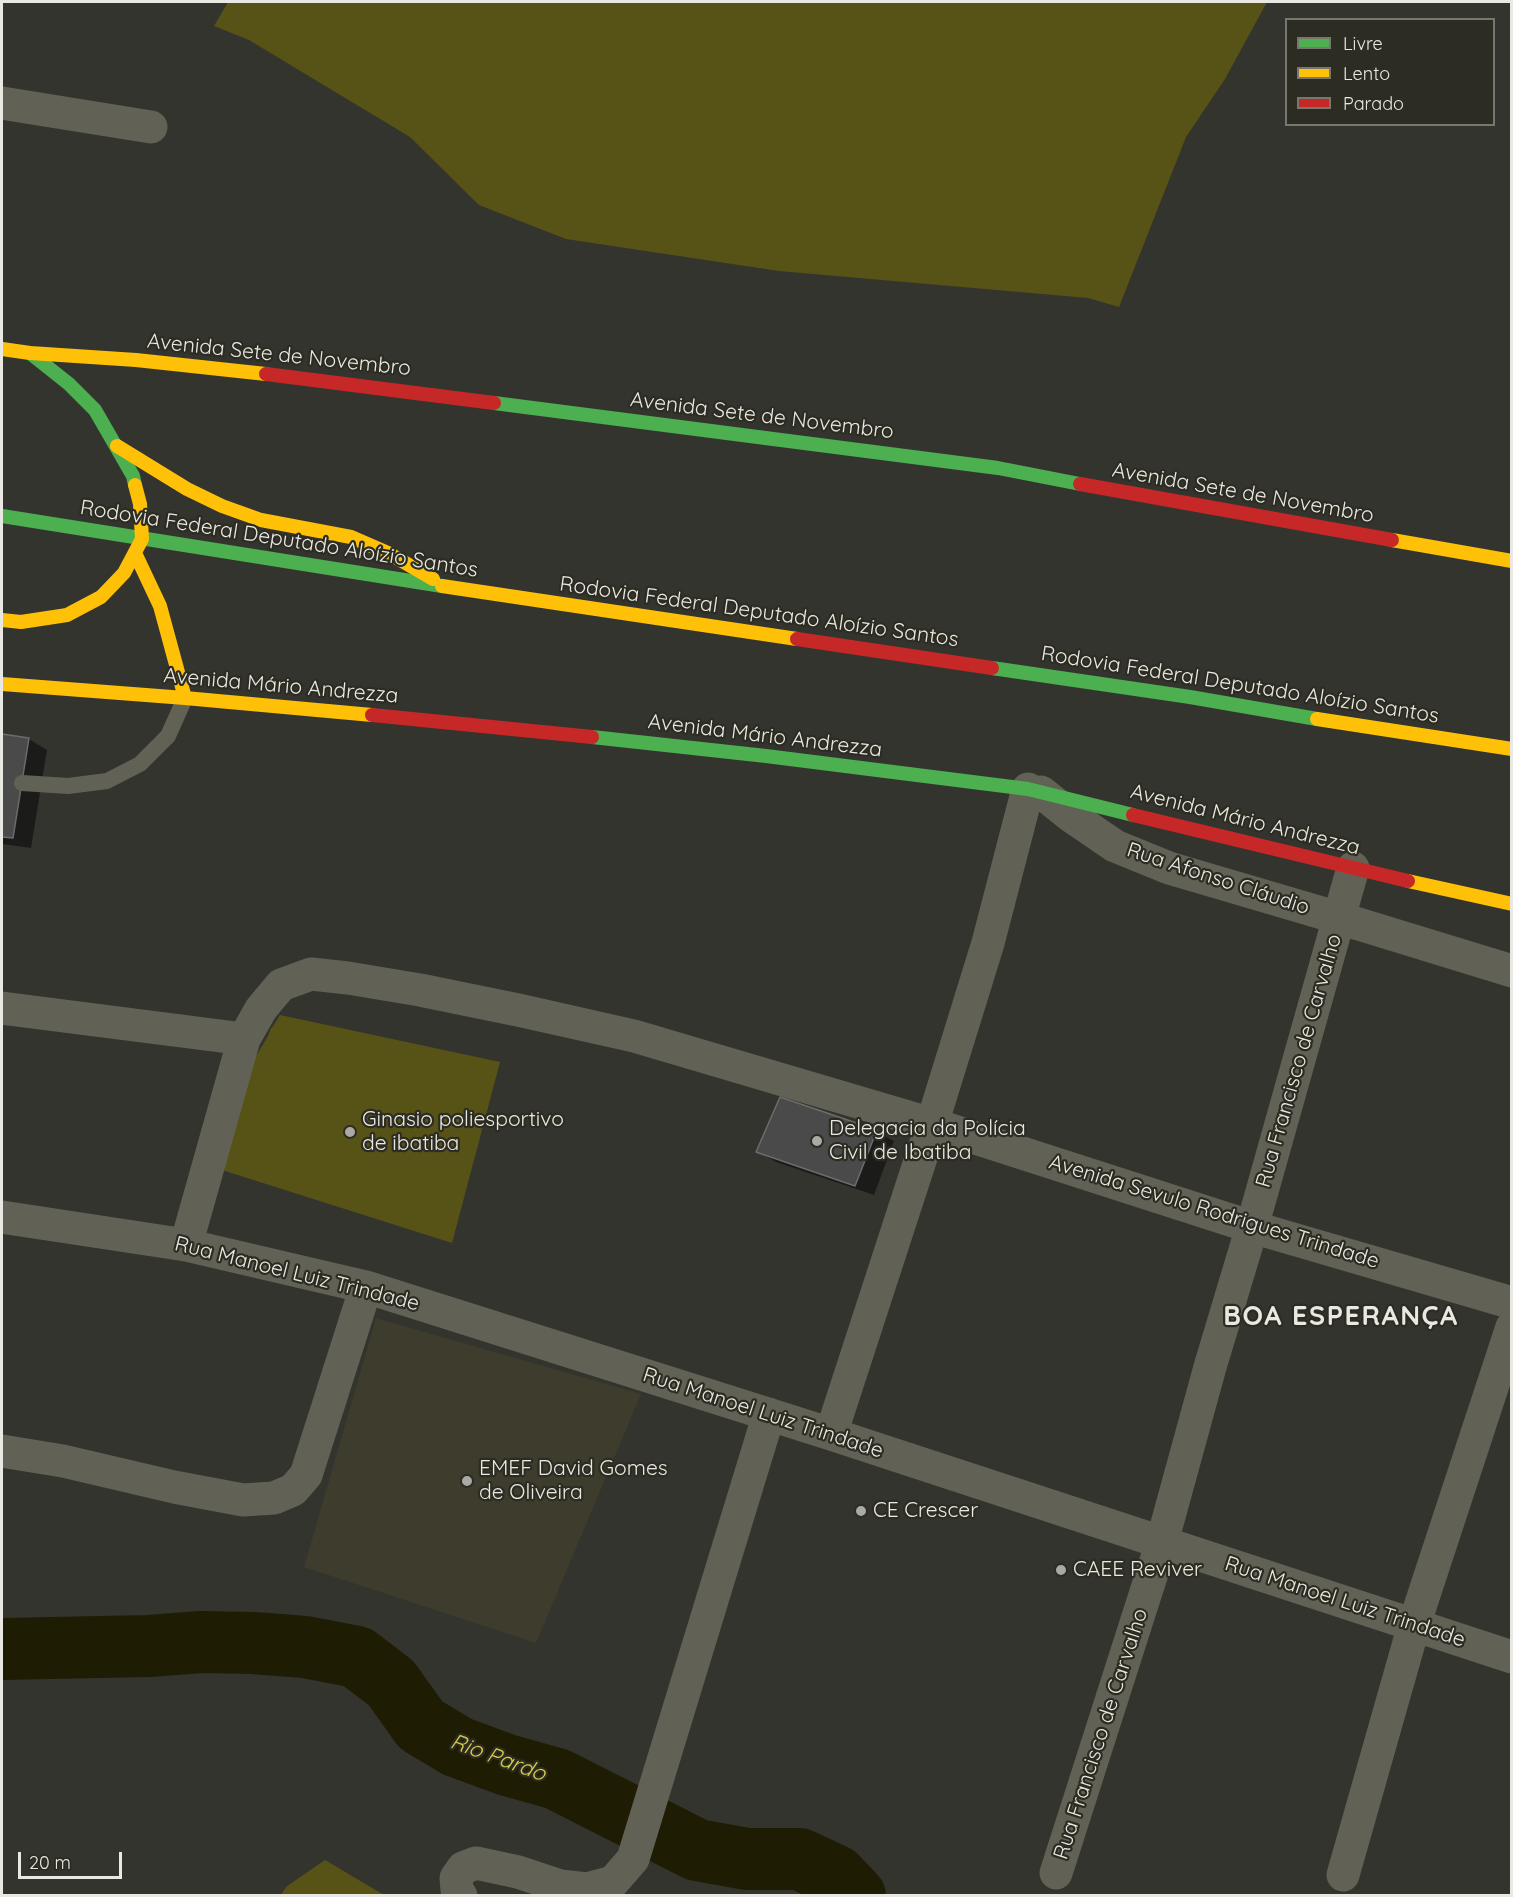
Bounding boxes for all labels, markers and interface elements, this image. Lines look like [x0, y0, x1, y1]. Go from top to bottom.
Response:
legend [1285, 18, 1495, 126]
text: Livre [1343, 32, 1383, 55]
text: Lento [1343, 62, 1390, 85]
text: Parado [1343, 92, 1404, 115]
street label: Avenida Sete de Novembro [146, 329, 412, 381]
street label: Avenida Sete de Novembro [629, 387, 895, 445]
street label: Avenida Sete de Novembro [1110, 458, 1376, 528]
street label: Rodovia Federal Deputado Aloízio Santos [78, 495, 480, 583]
street label: Rodovia Federal Deputado Aloízio Santos [558, 572, 960, 652]
street label: Rodovia Federal Deputado Aloízio Santos [1039, 641, 1441, 729]
street label: Avenida Mário Andrezza [163, 663, 399, 709]
street label: Avenida Mário Andrezza [647, 709, 883, 763]
street label: Avenida Mário Andrezza [1128, 779, 1362, 861]
street label: Rua Afonso Cláudio [1123, 838, 1313, 920]
street label: Rua Francisco de Carvalho [1251, 931, 1347, 1191]
place label: Ginasio poliesportivo de ibatiba [362, 1107, 564, 1157]
place label: Delegacia da Polícia Civil de Ibatiba [829, 1116, 1026, 1166]
marker: Ginasio poliesportivo de ibatiba [343, 1125, 357, 1139]
marker: Delegacia da Polícia Civil de Ibatiba [810, 1134, 824, 1148]
street label: Avenida Sevulo Rodrigues Trindade [1046, 1150, 1382, 1274]
street label: Rua Manoel Luiz Trindade [172, 1231, 422, 1317]
district label: BOA ESPERANÇA [1223, 1301, 1459, 1333]
street label: Rua Manoel Luiz Trindade [640, 1362, 886, 1464]
place label: EMEF David Gomes de Oliveira [479, 1456, 668, 1506]
marker: EMEF David Gomes de Oliveira [460, 1474, 474, 1488]
place label: CE Crescer [873, 1498, 978, 1524]
marker: CE Crescer [854, 1504, 868, 1518]
street label: Rua Manoel Luiz Trindade [1222, 1551, 1468, 1653]
place label: CAEE Reviver [1073, 1557, 1202, 1583]
marker: CAEE Reviver [1054, 1563, 1068, 1577]
street label: Rua Francisco de Carvalho [1048, 1605, 1154, 1863]
water label: Rio Pardo [447, 1729, 549, 1787]
scale bar [21, 1840, 124, 1878]
text: 20 m [29, 1851, 71, 1874]

